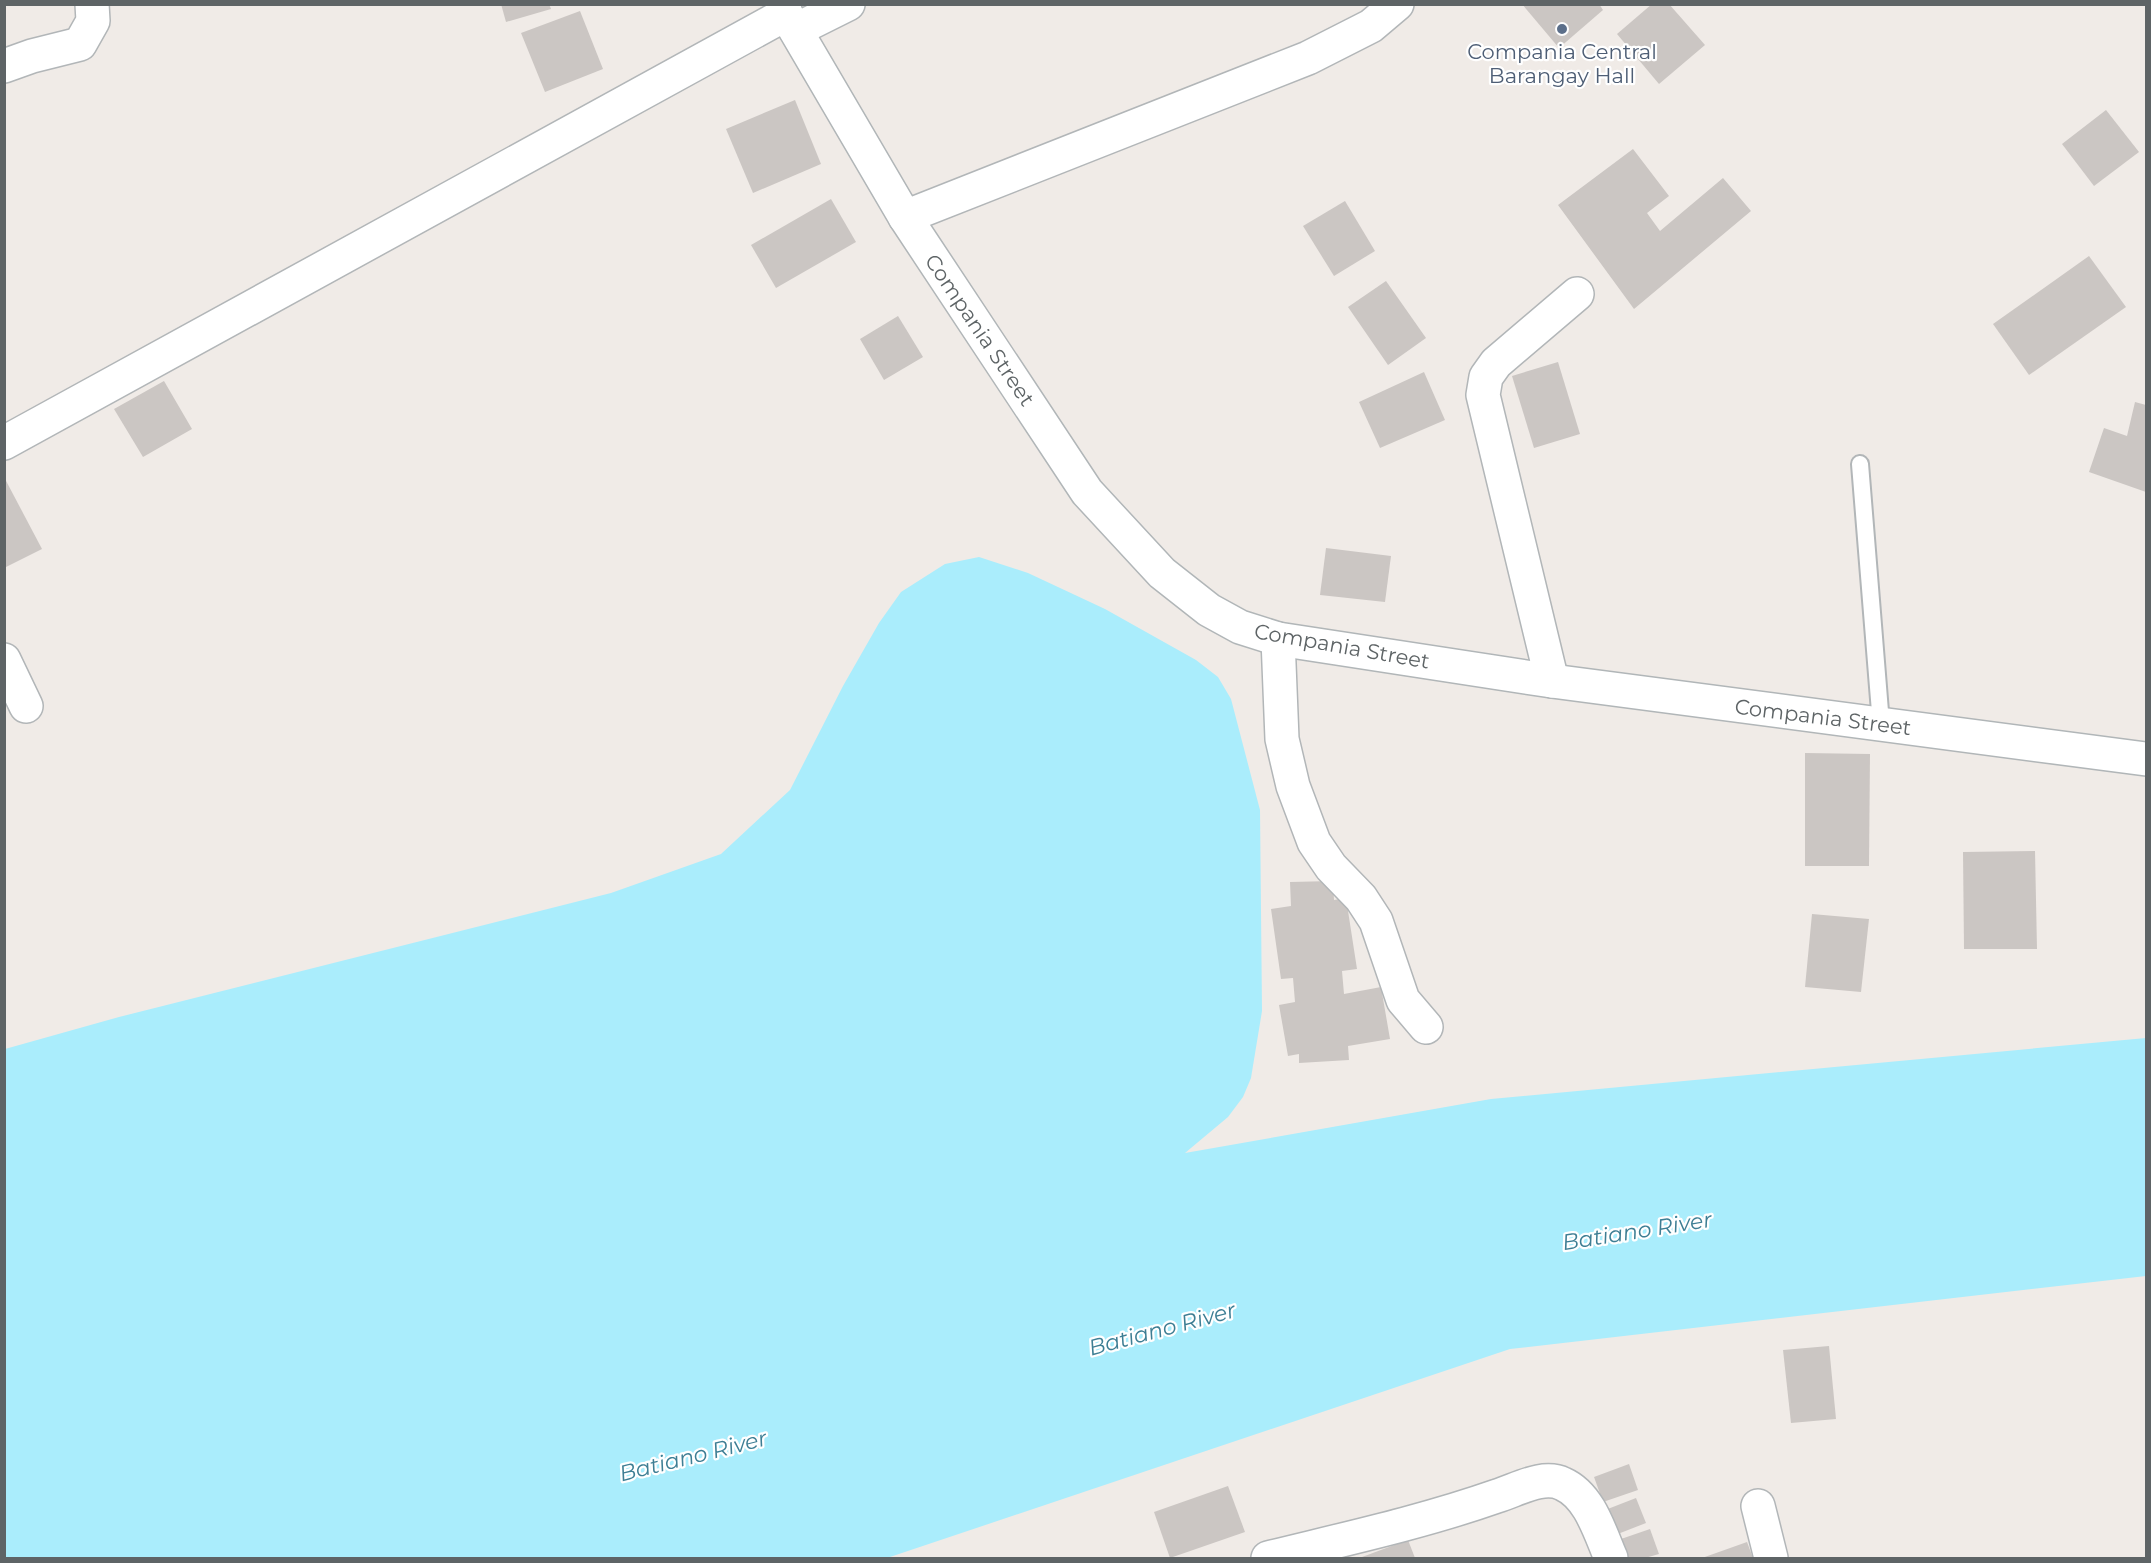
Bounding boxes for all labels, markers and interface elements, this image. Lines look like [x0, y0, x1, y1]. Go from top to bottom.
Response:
marker: Compania Central Barangay Hall [1555, 22, 1569, 36]
place label: Compania Central Barangay Hall [1467, 39, 1657, 88]
street label: Compania Street [920, 249, 1040, 411]
street label: Compania Street [1252, 618, 1432, 674]
street label: Compania Street [1733, 694, 1913, 740]
water label: Batiano River [1560, 1206, 1715, 1256]
water label: Batiano River [1085, 1296, 1240, 1362]
water label: Batiano River [616, 1424, 771, 1487]

